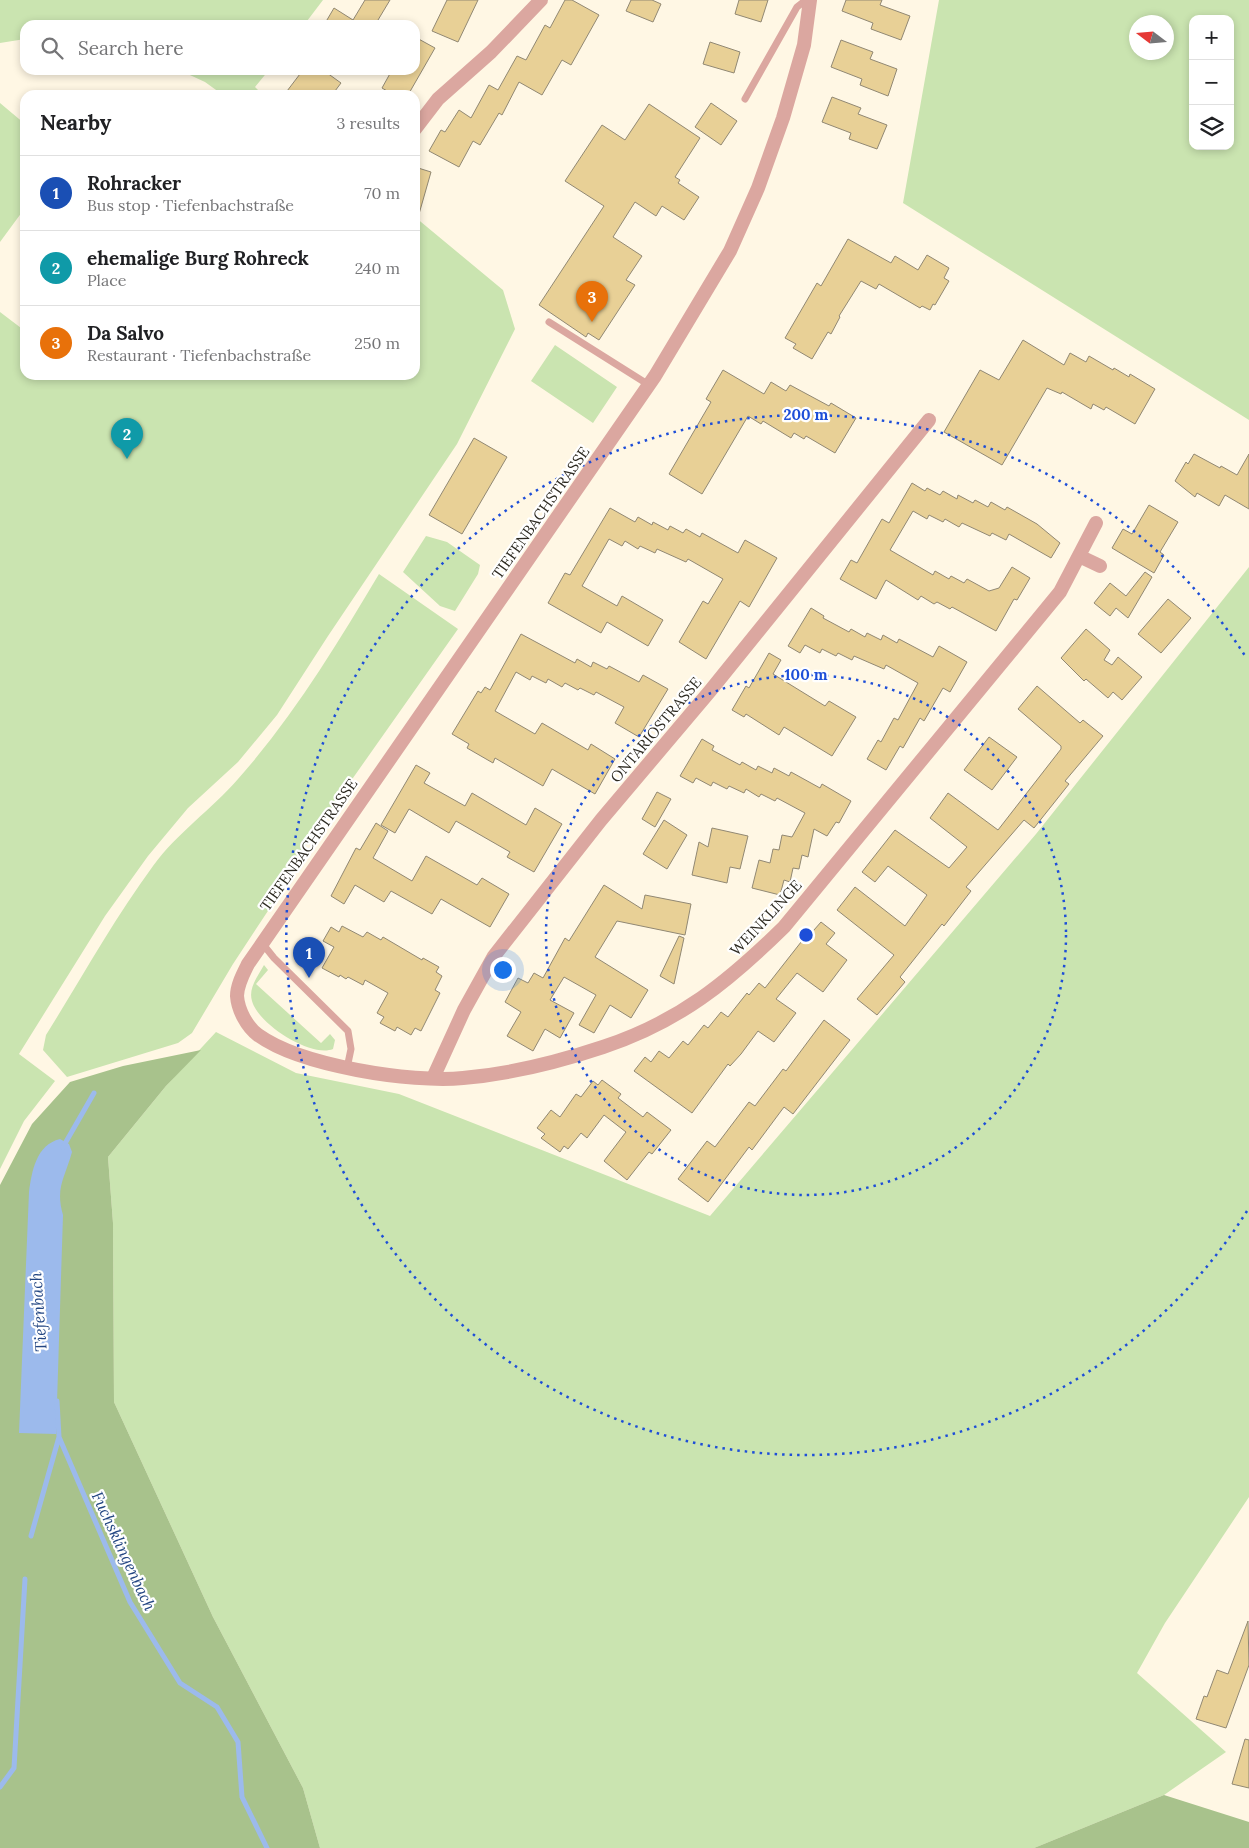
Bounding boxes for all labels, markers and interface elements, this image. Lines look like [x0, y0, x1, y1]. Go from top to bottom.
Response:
north arrow [1129, 15, 1174, 60]
map controls [1189, 15, 1234, 150]
button: + [1189, 15, 1234, 60]
search box [20, 20, 420, 75]
icon: search [38, 34, 66, 62]
text: Search here [78, 36, 184, 60]
button: − [1189, 60, 1234, 105]
button: layers [1189, 105, 1234, 150]
text: Nearby [40, 109, 111, 136]
text: 3 results [336, 113, 400, 133]
text: Rohracker [87, 171, 181, 195]
text: 1 [53, 183, 59, 203]
text: 70 m [364, 183, 400, 203]
text: Bus stop · Tiefenbachstraße [87, 195, 294, 215]
text: ehemalige Burg Rohreck [87, 246, 309, 270]
text: 2 [52, 258, 60, 278]
text: 240 m [355, 258, 400, 278]
text: Place [87, 270, 126, 290]
pin: 3 [576, 281, 608, 322]
text: Da Salvo [87, 321, 164, 345]
text: 3 [52, 333, 60, 353]
text: 250 m [354, 333, 400, 353]
text: Restaurant · Tiefenbachstraße [87, 345, 311, 365]
text: 200 m [784, 405, 829, 424]
pin: 2 [111, 418, 143, 459]
street label: TIEFENBACHSTRASSE [488, 443, 593, 583]
text: 100 m [785, 665, 828, 684]
street label: ONTARIOSTRASSE [606, 673, 705, 786]
street label: TIEFENBACHSTRASSE [256, 775, 361, 915]
street label: WEINKLINGE [726, 876, 806, 960]
centre of rings [797, 926, 815, 944]
pin: 1 [293, 937, 325, 978]
your location [490, 957, 516, 983]
water label: Tiefenbach [25, 1272, 51, 1352]
water label: Fuchsklingenbach [88, 1488, 160, 1614]

